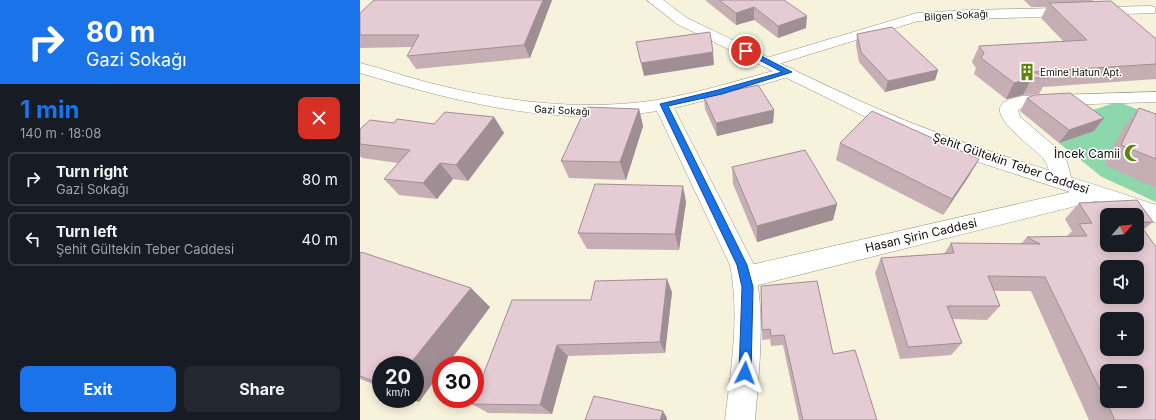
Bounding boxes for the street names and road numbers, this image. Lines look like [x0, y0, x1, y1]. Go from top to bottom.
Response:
street label: Bilgen Sokağı [924, 7, 988, 23]
street label: Gazi Sokağı [534, 103, 590, 117]
street label: Şehit Gültekin Teber Caddesi [931, 129, 1091, 197]
street label: Hasan Şirin Caddesi [864, 215, 978, 255]

